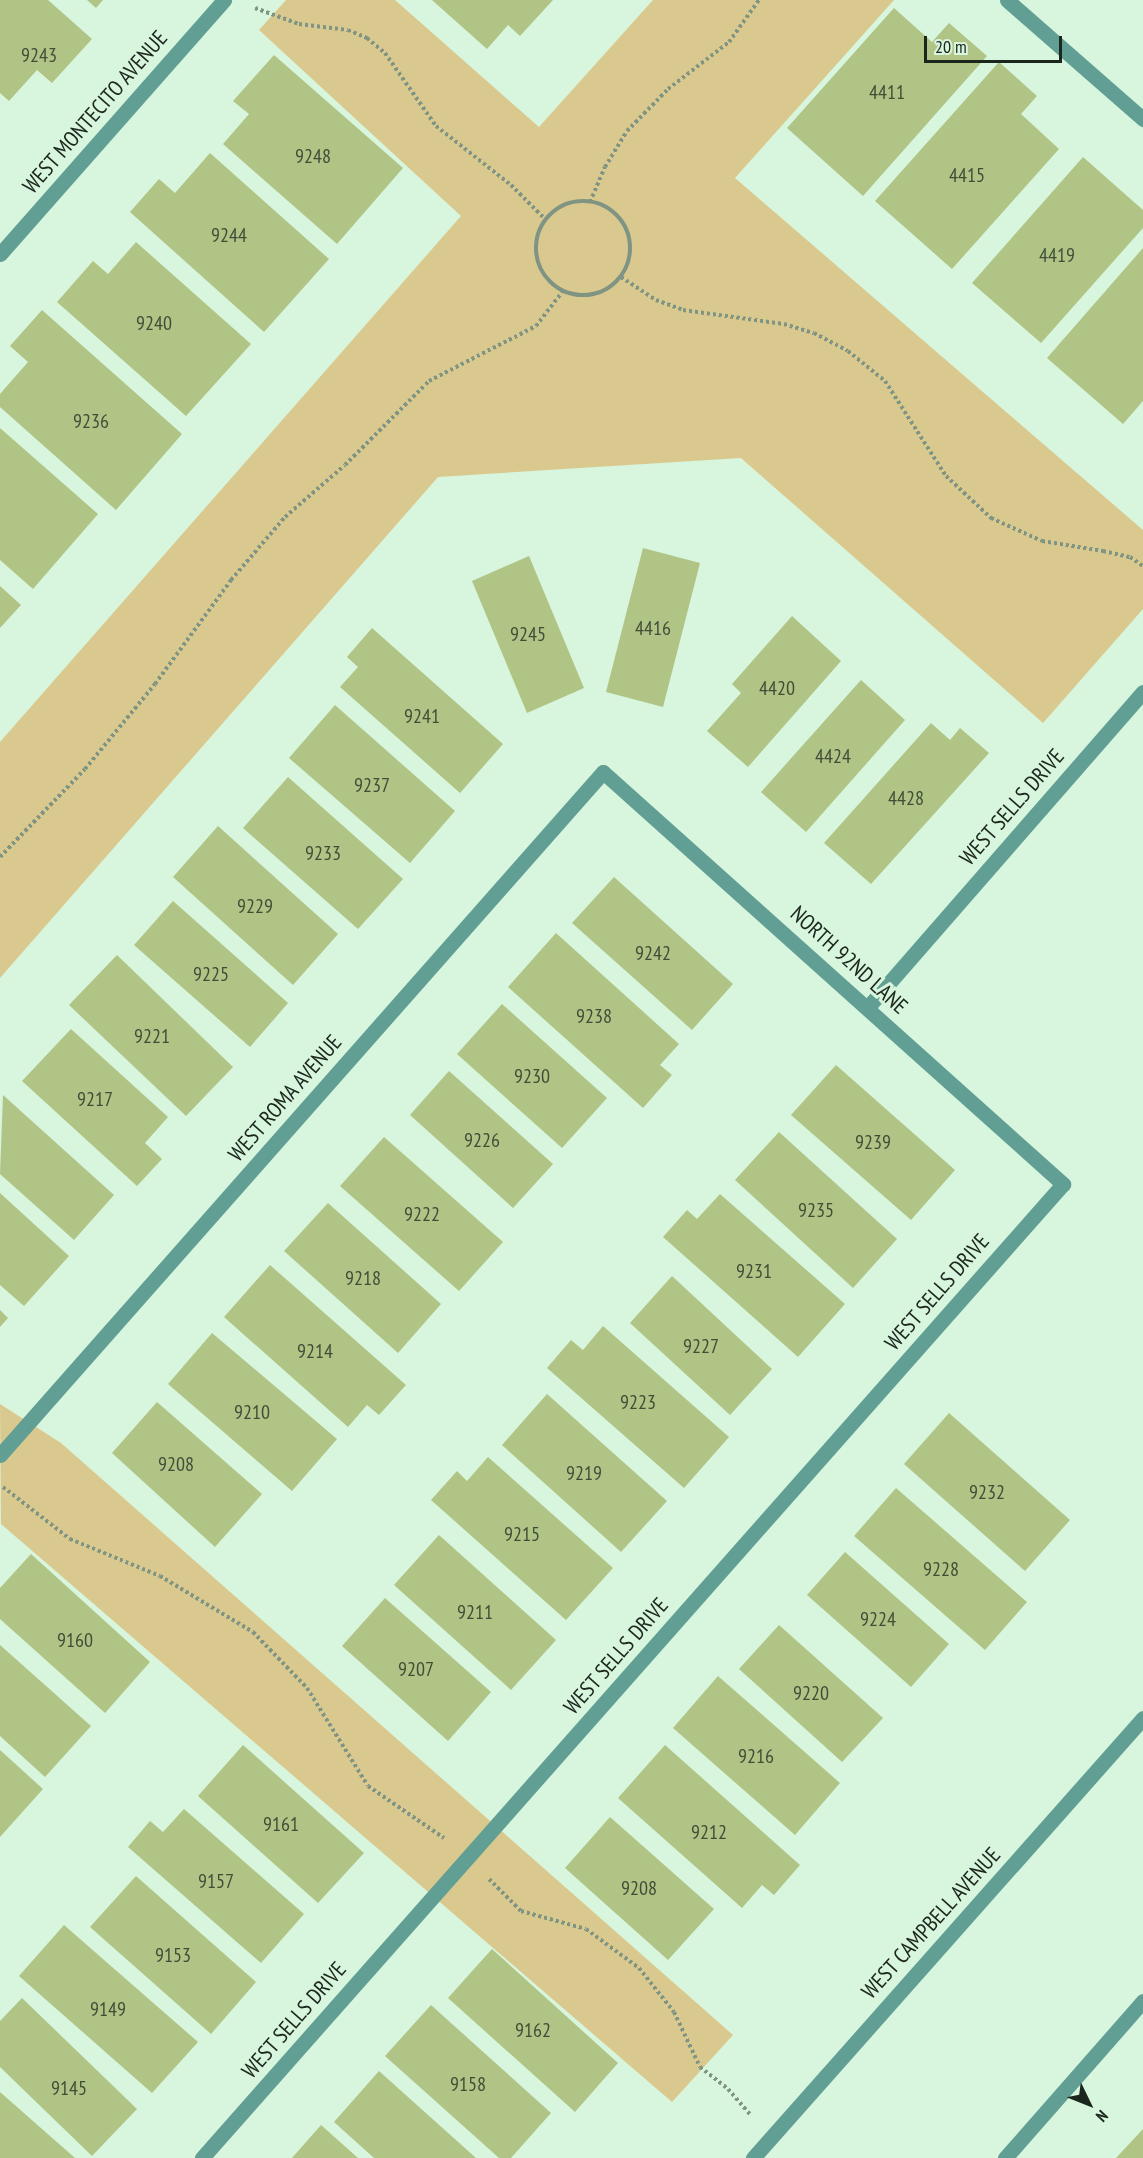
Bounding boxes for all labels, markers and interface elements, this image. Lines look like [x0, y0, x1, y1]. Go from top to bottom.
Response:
scale bar [927, 24, 1065, 62]
street label: WEST MONTECITO AVENUE [17, 25, 173, 199]
text: 20 m [935, 35, 967, 58]
house number: 9243 [21, 43, 57, 67]
house number: 4411 [869, 80, 905, 104]
house number: 9248 [295, 144, 331, 168]
house number: 4415 [949, 163, 985, 187]
house number: 9244 [211, 223, 247, 247]
house number: 4419 [1039, 243, 1075, 267]
house number: 9240 [136, 311, 172, 335]
house number: 9236 [73, 409, 109, 433]
house number: 4416 [635, 616, 671, 640]
house number: 9245 [510, 622, 546, 646]
house number: 4420 [759, 676, 795, 700]
house number: 9241 [404, 704, 440, 728]
street label: WEST SELLS DRIVE [954, 743, 1070, 871]
house number: 4424 [815, 744, 851, 768]
house number: 9237 [354, 773, 390, 797]
house number: 4428 [888, 786, 924, 810]
house number: 9233 [305, 841, 341, 865]
house number: 9229 [237, 894, 273, 918]
street label: NORTH 92ND LANE [785, 901, 913, 1019]
house number: 9242 [635, 941, 671, 965]
house number: 9225 [193, 962, 229, 986]
house number: 9238 [576, 1004, 612, 1028]
house number: 9221 [134, 1024, 170, 1048]
street label: WEST ROMA AVENUE [222, 1029, 348, 1167]
house number: 9230 [514, 1064, 550, 1088]
house number: 9217 [77, 1087, 113, 1111]
house number: 9226 [464, 1128, 500, 1152]
house number: 9239 [855, 1130, 891, 1154]
house number: 9235 [798, 1198, 834, 1222]
house number: 9222 [404, 1202, 440, 1226]
street label: WEST SELLS DRIVE [879, 1228, 995, 1356]
house number: 9231 [736, 1259, 772, 1283]
house number: 9218 [345, 1266, 381, 1290]
house number: 9227 [683, 1334, 719, 1358]
house number: 9214 [297, 1339, 333, 1363]
house number: 9223 [620, 1390, 656, 1414]
house number: 9210 [234, 1400, 270, 1424]
house number: 9208 [158, 1452, 194, 1476]
house number: 9219 [566, 1461, 602, 1485]
house number: 9232 [969, 1480, 1005, 1504]
house number: 9215 [504, 1522, 540, 1546]
house number: 9228 [923, 1557, 959, 1581]
street label: WEST SELLS DRIVE [558, 1592, 674, 1720]
house number: 9211 [457, 1600, 493, 1624]
house number: 9224 [860, 1607, 896, 1631]
house number: 9160 [57, 1628, 93, 1652]
house number: 9207 [398, 1657, 434, 1681]
house number: 9220 [793, 1681, 829, 1705]
house number: 9216 [738, 1744, 774, 1768]
house number: 9161 [263, 1812, 299, 1836]
house number: 9212 [691, 1820, 727, 1844]
street label: WEST CAMPBELL AVENUE [855, 1841, 1007, 2005]
house number: 9157 [198, 1869, 234, 1893]
house number: 9208 [621, 1876, 657, 1900]
house number: 9153 [155, 1943, 191, 1967]
street label: WEST SELLS DRIVE [236, 1956, 352, 2084]
house number: 9149 [90, 1997, 126, 2021]
house number: 9162 [515, 2018, 551, 2042]
house number: 9158 [450, 2072, 486, 2096]
north arrow [1059, 2074, 1119, 2134]
house number: 9145 [51, 2076, 87, 2100]
text: N [1092, 2106, 1112, 2126]

